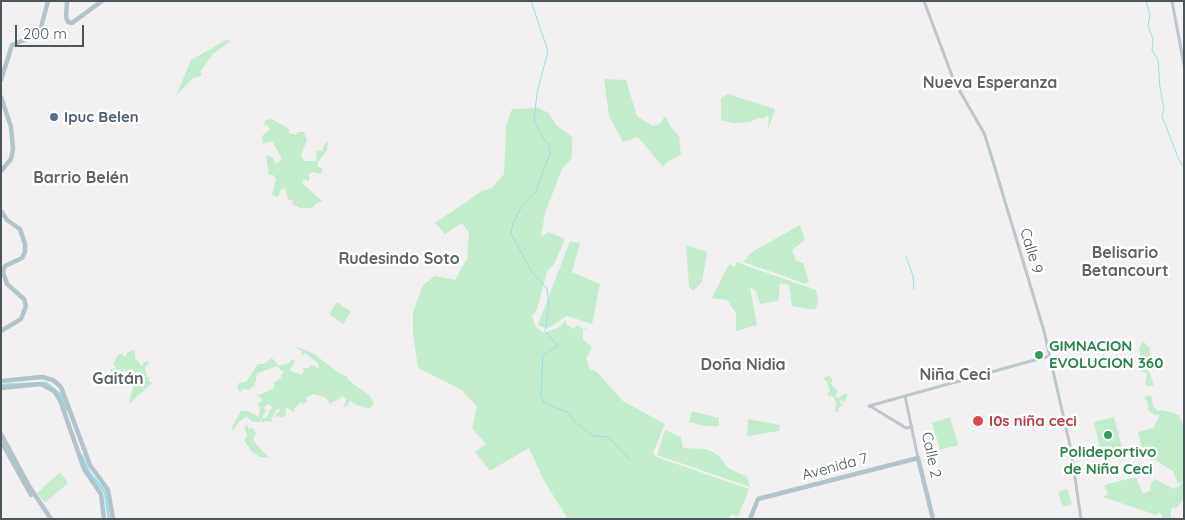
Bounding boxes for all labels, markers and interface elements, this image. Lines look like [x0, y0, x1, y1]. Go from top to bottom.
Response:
scale bar [18, 15, 86, 47]
text: 200 m [23, 24, 67, 43]
district label: Nueva Esperanza [923, 73, 1057, 93]
place label: Ipuc Belen [64, 108, 139, 126]
marker: Ipuc Belen [48, 111, 60, 123]
district label: Barrio Belén [33, 168, 129, 188]
street label: Calle 9 [1016, 226, 1046, 276]
district label: Belisario Betancourt [1081, 243, 1169, 281]
district label: Rudesindo Soto [338, 249, 460, 269]
place label: GIMNACION EVOLUCION 360 [1049, 337, 1163, 372]
marker: GIMNACION EVOLUCION 360 [1033, 349, 1045, 361]
district label: Doña Nidia [700, 355, 786, 375]
district label: Niña Ceci [919, 365, 991, 385]
district label: Gaitán [92, 369, 144, 389]
place label: I0s niña ceci [989, 412, 1077, 430]
marker: I0s niña ceci [971, 414, 985, 428]
marker: Polideportivo de Niña Ceci [1102, 429, 1114, 441]
street label: Calle 2 [917, 430, 945, 480]
place label: Polideportivo de Niña Ceci [1060, 443, 1156, 478]
street label: Avenida 7 [800, 450, 870, 484]

